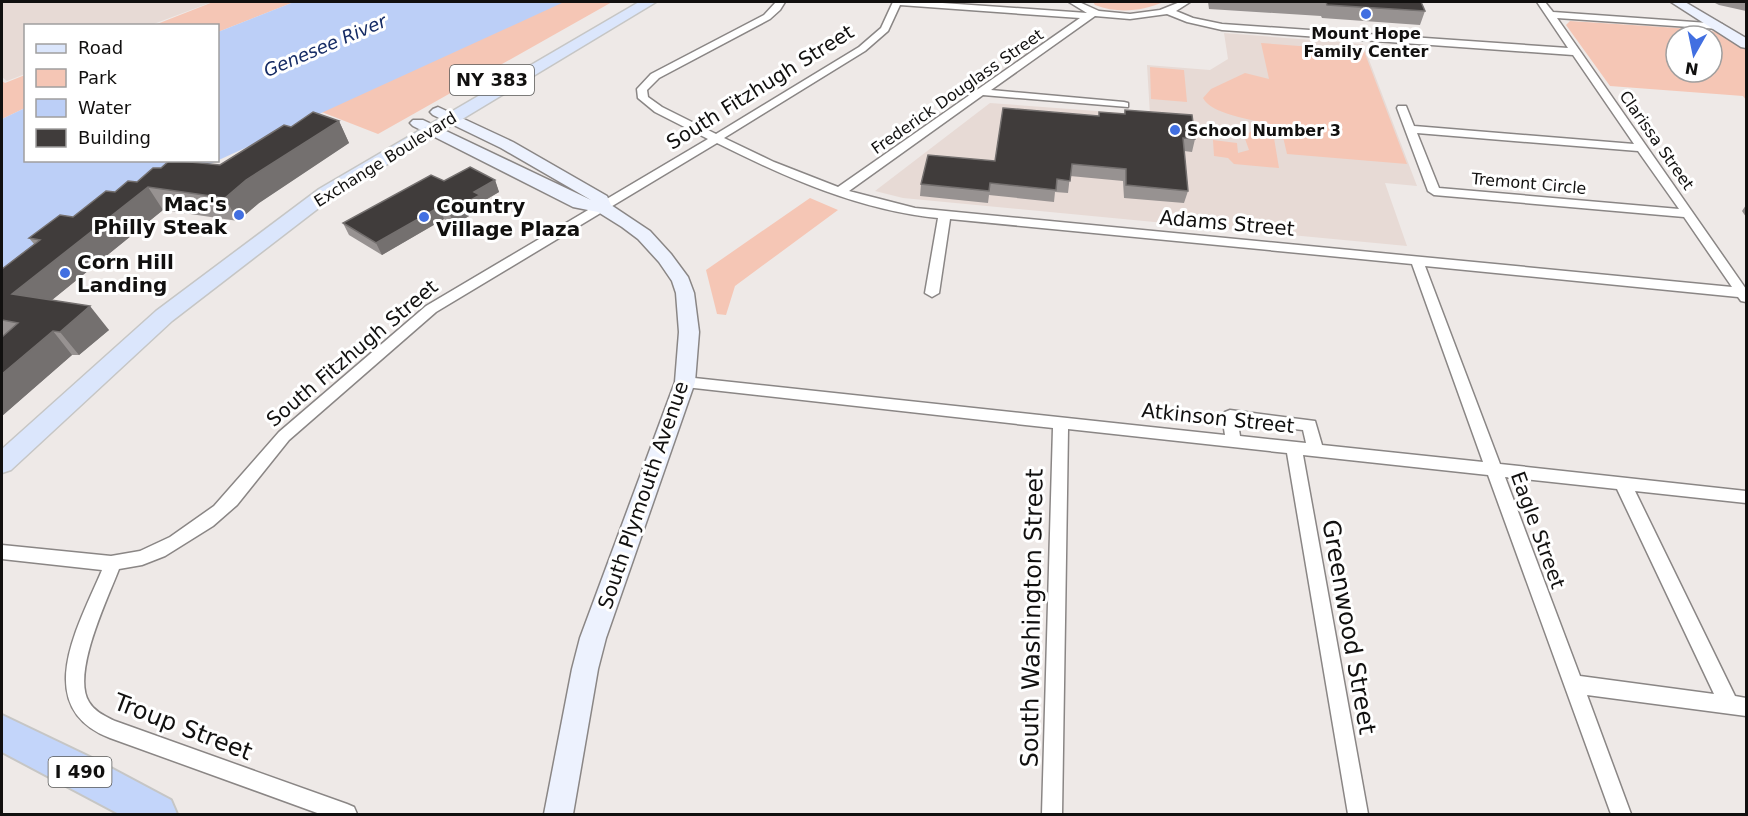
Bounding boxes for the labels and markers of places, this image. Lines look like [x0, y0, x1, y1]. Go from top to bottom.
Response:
marker: Mount Hope Family Center [1359, 7, 1373, 21]
place label: Mount Hope Family Center [1304, 24, 1429, 61]
place label: School Number 3 [1187, 121, 1341, 140]
marker: School Number 3 [1168, 123, 1182, 137]
place label: Mac's Philly Steak [93, 192, 228, 239]
place label: Country Village Plaza [436, 194, 580, 241]
marker: Mac's Philly Steak [232, 208, 246, 222]
marker: Country Village Plaza [417, 210, 431, 224]
place label: Corn Hill Landing [77, 250, 174, 297]
marker: Corn Hill Landing [58, 266, 72, 280]

